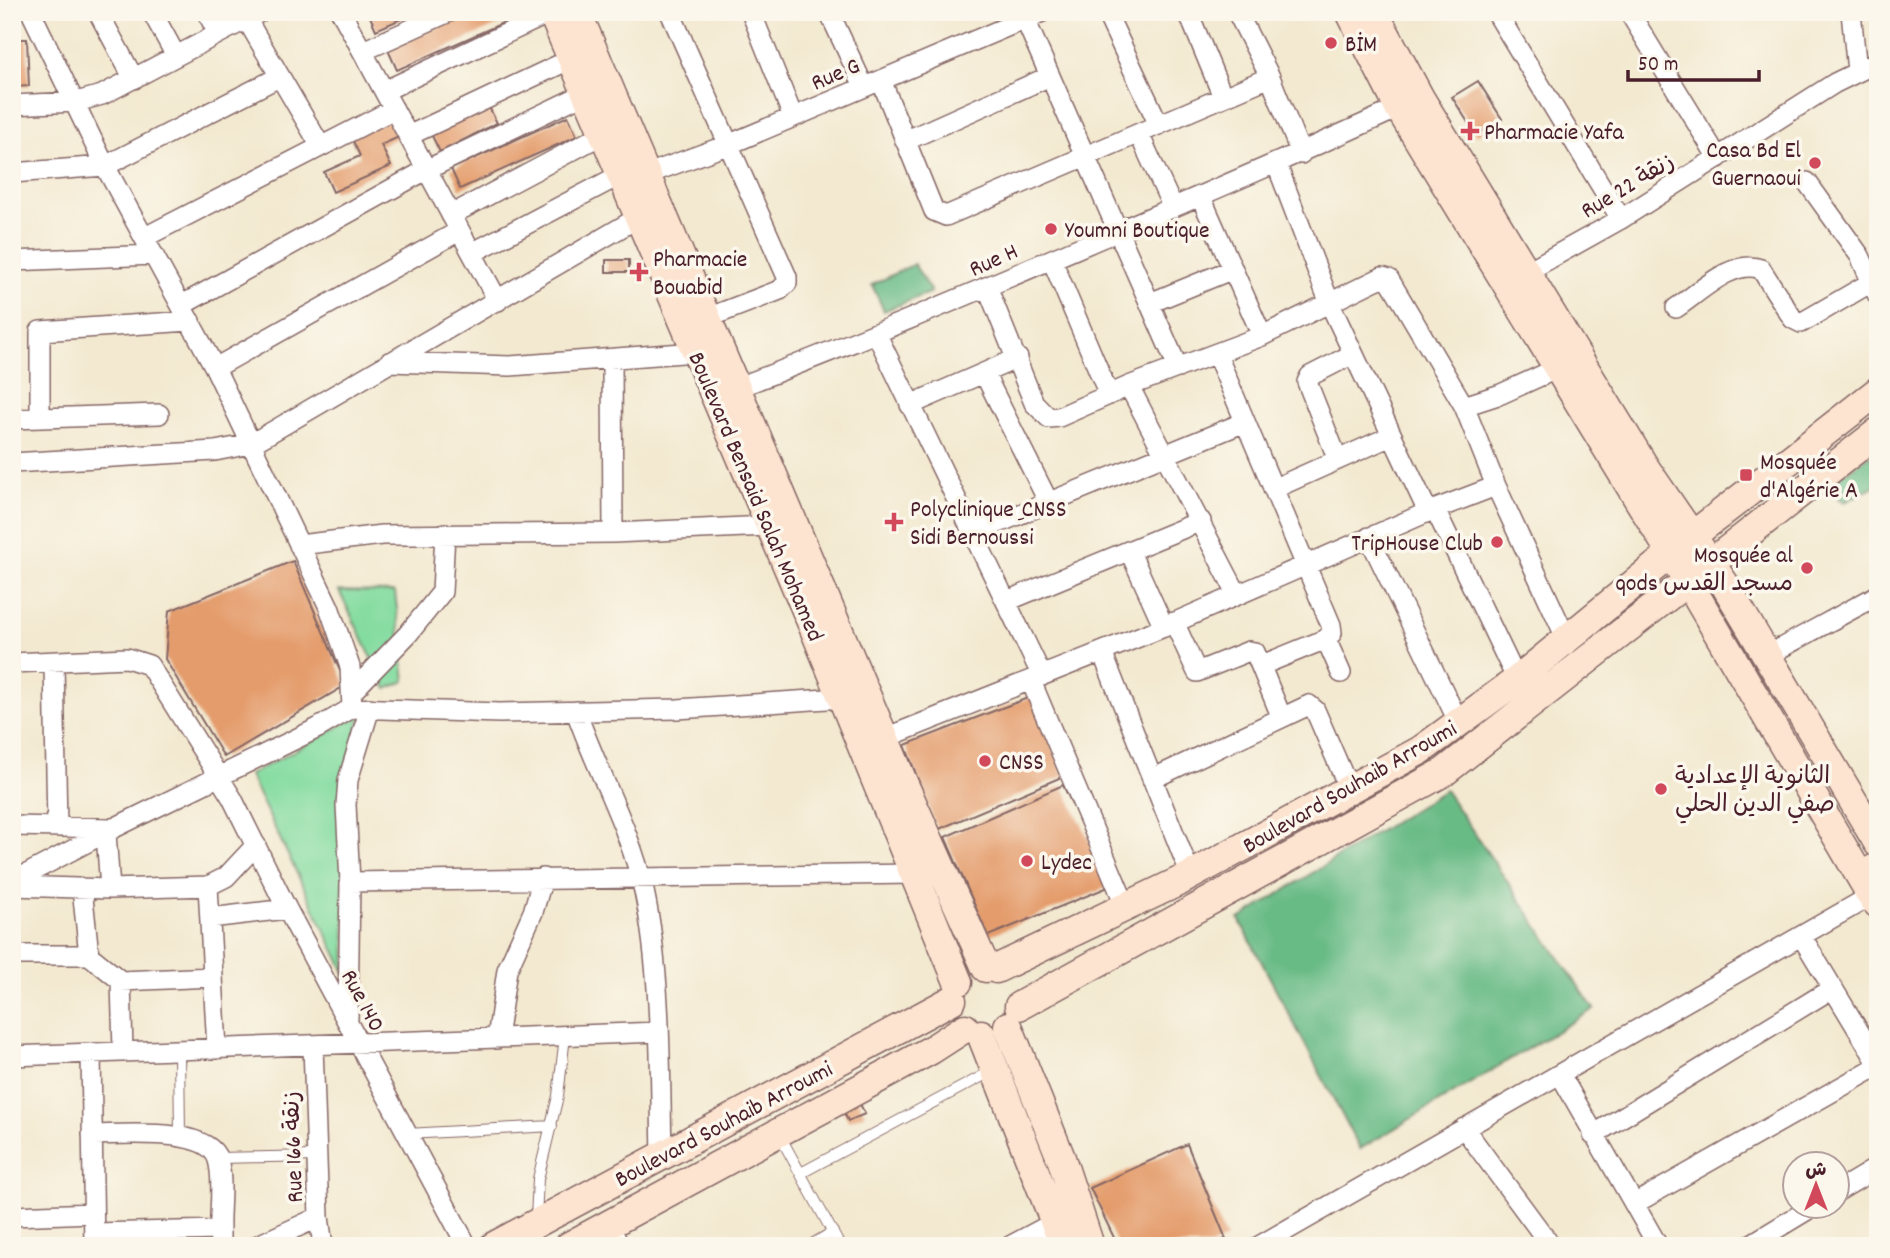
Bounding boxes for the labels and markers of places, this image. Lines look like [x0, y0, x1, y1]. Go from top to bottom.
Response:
place label: BİM [1345, 29, 1377, 63]
marker: BİM [1323, 35, 1339, 51]
place label: Pharmacie Yafa [1484, 117, 1624, 151]
marker: Pharmacie Yafa [1462, 123, 1478, 139]
place label: Casa Bd El Guernaoui [1706, 135, 1801, 197]
marker: Casa Bd El Guernaoui [1807, 155, 1823, 171]
place label: Youmni Boutique [1065, 215, 1210, 249]
marker: Youmni Boutique [1043, 221, 1059, 237]
place label: Pharmacie Bouabid [653, 244, 747, 306]
marker: Pharmacie Bouabid [631, 264, 647, 280]
place label: Mosquée d'Algérie A [1760, 447, 1858, 509]
marker: Mosquée d'Algérie A [1738, 467, 1754, 483]
place label: Polyclinique ِCNSS Sidi Bernoussi [910, 494, 1067, 556]
marker: Polyclinique ِCNSS Sidi Bernoussi [884, 512, 904, 532]
place label: TripHouse Club [1351, 528, 1483, 562]
marker: TripHouse Club [1489, 534, 1505, 550]
place label: Mosquée al qods مسجد القدس [1615, 540, 1793, 602]
marker: Mosquée al qods مسجد القدس [1799, 560, 1815, 576]
place label: CNSS [999, 747, 1044, 781]
marker: CNSS [977, 753, 993, 769]
place label: الثانوية الإعدادية صفي الدين الحلي [1675, 761, 1835, 824]
marker: الثانوية الإعدادية صفي الدين الحلي [1653, 781, 1669, 797]
place label: Lydec [1041, 847, 1092, 881]
marker: Lydec [1019, 853, 1035, 869]

